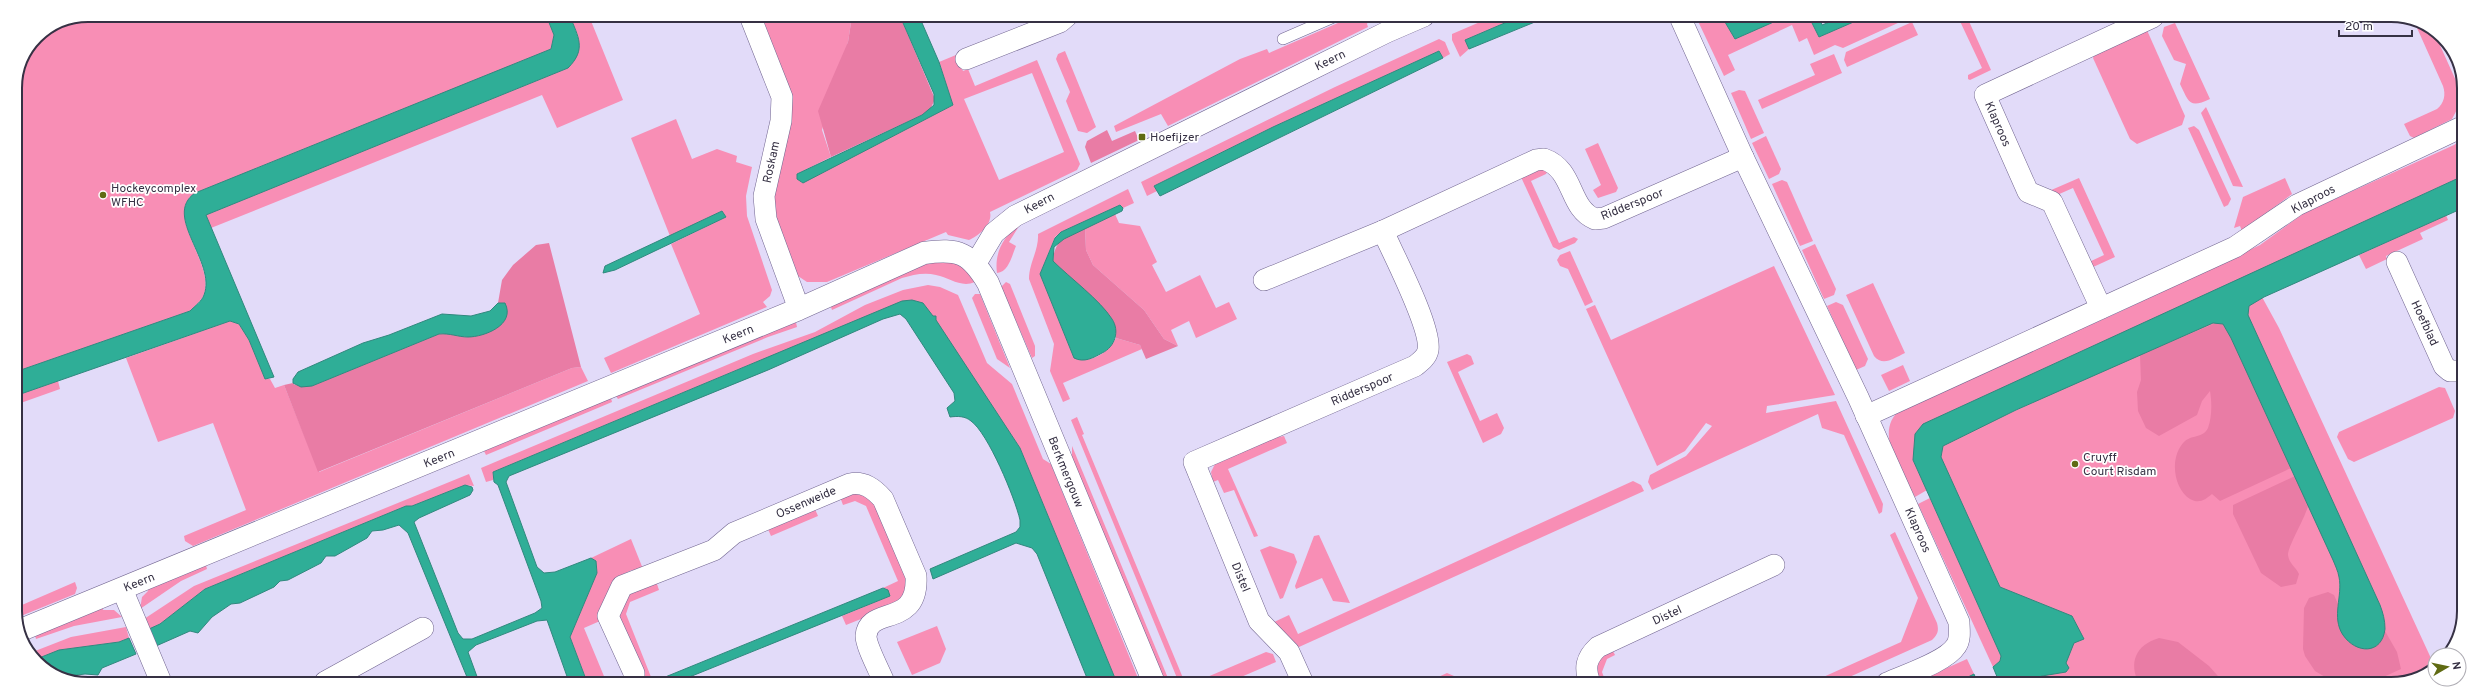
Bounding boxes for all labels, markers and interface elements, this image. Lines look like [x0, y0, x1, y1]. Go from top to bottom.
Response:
scale bar [2339, 12, 2412, 38]
text: 20 m [2345, 19, 2373, 35]
street label: Keern [1312, 47, 1348, 75]
street label: Klaproos [1980, 99, 2014, 149]
place label: Hoefijzer [1150, 130, 1199, 146]
marker: Hoefijzer [1137, 132, 1147, 142]
street label: Roskam [760, 140, 784, 185]
place label: Hockeycomplex WFHC [111, 181, 196, 211]
street label: Klaproos [2289, 182, 2338, 218]
street label: Ridderspoor [1599, 185, 1666, 225]
street label: Keern [1021, 189, 1057, 219]
marker: Hockeycomplex WFHC [98, 190, 108, 200]
street label: Hoefblad [2407, 298, 2442, 349]
street label: Keern [720, 321, 756, 348]
street label: Ridderspoor [1329, 369, 1396, 410]
street label: Berkmergouw [1043, 434, 1087, 511]
street label: Keern [421, 445, 457, 472]
place label: Cruyff Court Risdam [2083, 450, 2156, 480]
marker: Cruyff Court Risdam [2070, 459, 2080, 469]
street label: Ossenweide [774, 483, 839, 523]
street label: Klaproos [1900, 505, 1934, 555]
street label: Distel [1227, 560, 1253, 595]
street label: Keern [121, 569, 157, 596]
street label: Distel [1650, 602, 1685, 630]
north arrow [2427, 647, 2467, 687]
text: N [2448, 661, 2463, 671]

